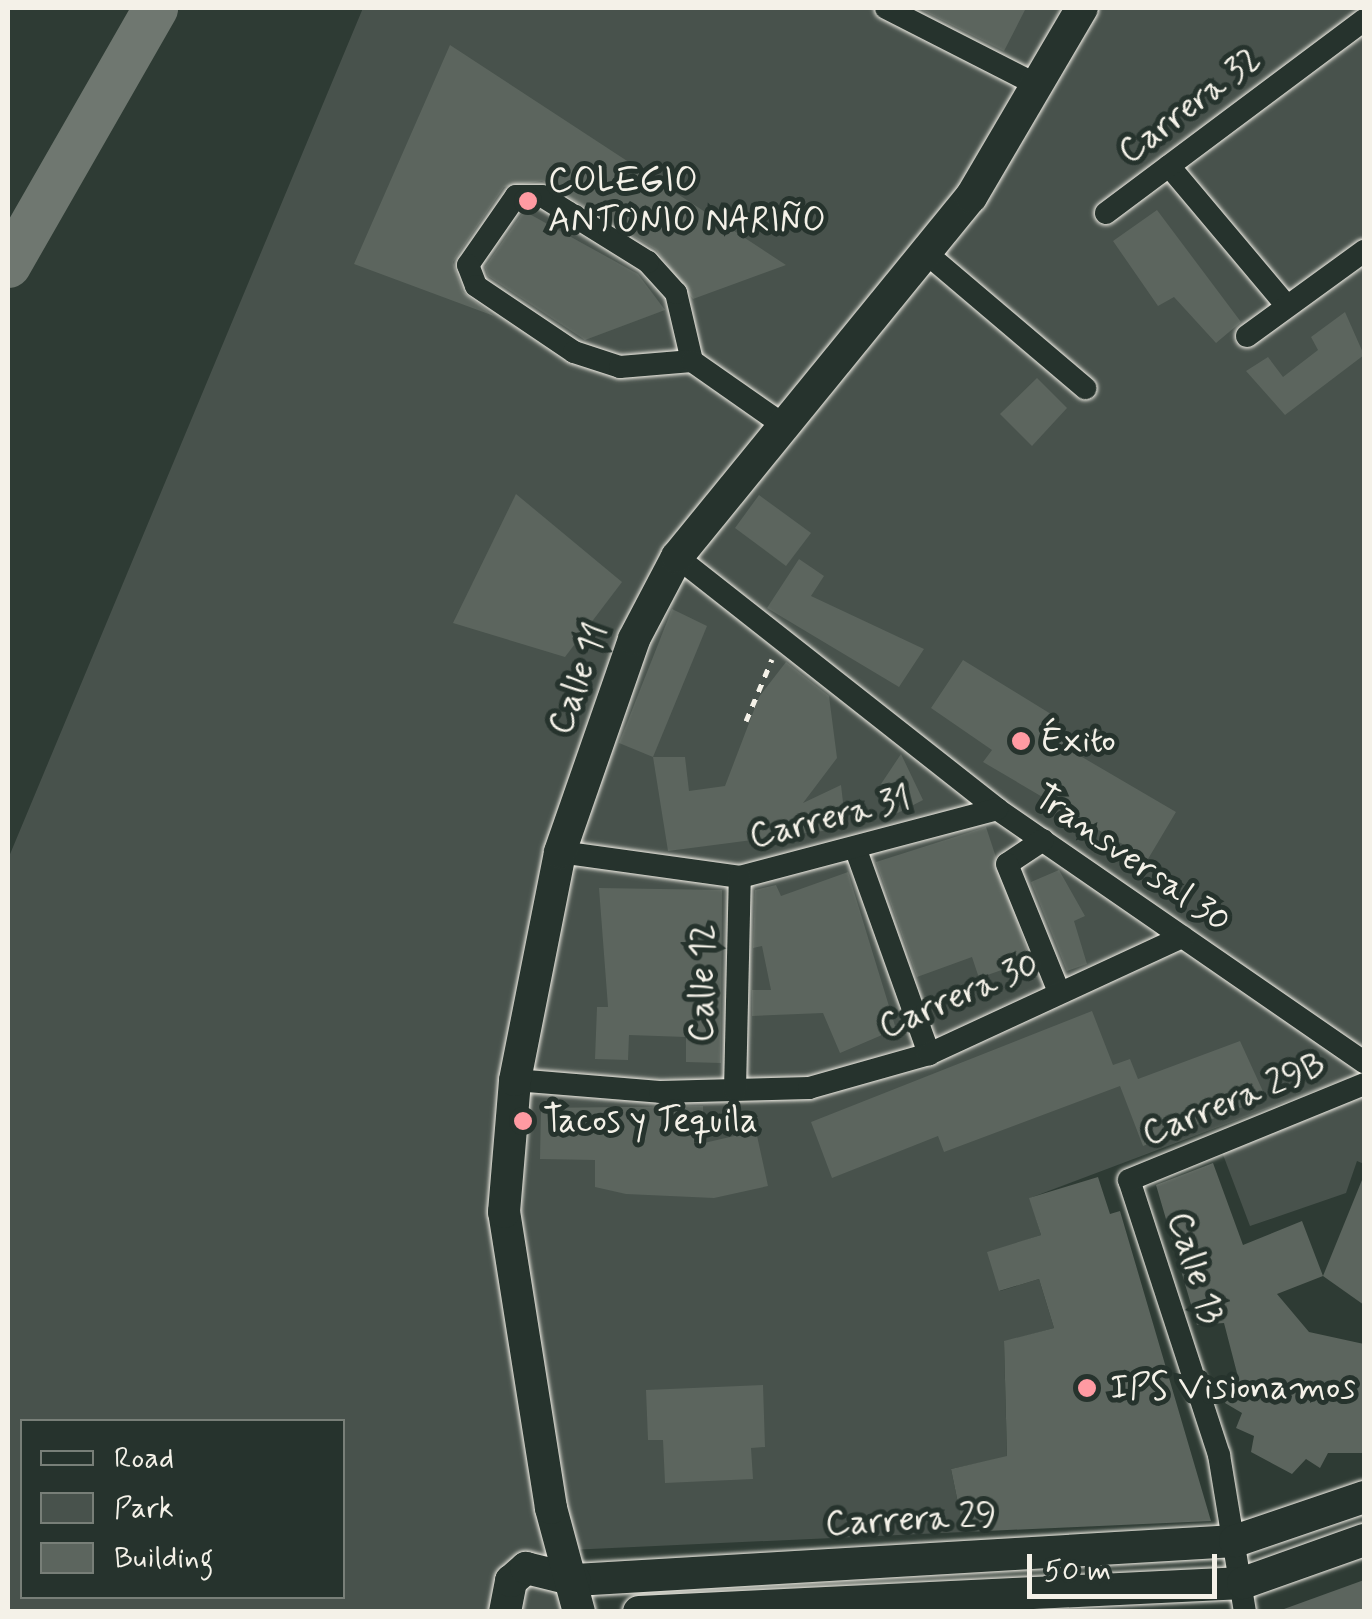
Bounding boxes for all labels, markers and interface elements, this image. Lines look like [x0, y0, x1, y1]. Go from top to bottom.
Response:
street label: Carrera 32 [1110, 39, 1270, 173]
place label: COLEGIO ANTONIO NARIÑO [548, 160, 836, 242]
marker: COLEGIO ANTONIO NARIÑO [517, 190, 539, 212]
street label: Calle 11 [540, 618, 618, 740]
place label: Éxito [1041, 720, 1116, 762]
marker: Éxito [1010, 730, 1032, 752]
street label: Transversal 30 [1026, 776, 1238, 942]
street label: Carrera 31 [745, 778, 915, 858]
street label: Calle 12 [681, 923, 725, 1043]
street label: Carrera 30 [873, 944, 1045, 1048]
street label: Carrera 29B [1136, 1044, 1332, 1156]
place label: Tacos y Tequila [543, 1100, 752, 1142]
marker: Tacos y Tequila [512, 1110, 534, 1132]
street label: Calle 13 [1157, 1207, 1233, 1329]
place label: IPS Visionamos [1110, 1367, 1349, 1409]
marker: IPS Visionamos [1074, 1375, 1100, 1401]
legend [20, 1419, 345, 1599]
text: Road [114, 1439, 174, 1478]
text: Park [114, 1489, 174, 1528]
street label: Carrera 29 [824, 1495, 998, 1545]
scale bar [1032, 1534, 1222, 1596]
text: Building [114, 1539, 213, 1578]
text: 50 m [1044, 1552, 1111, 1591]

